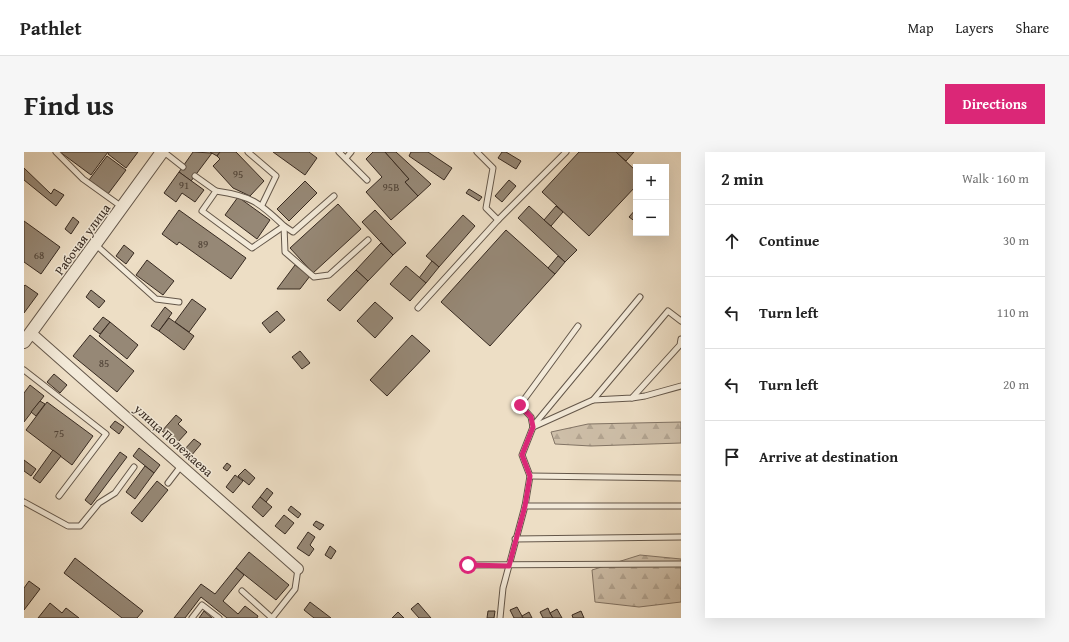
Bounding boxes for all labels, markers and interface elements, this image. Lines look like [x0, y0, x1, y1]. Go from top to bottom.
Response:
text: Pathlet [20, 14, 82, 42]
text: Map [908, 18, 934, 38]
text: Layers [956, 18, 994, 38]
text: Share [1016, 18, 1049, 38]
text: Find us [24, 84, 114, 125]
button: Directions [945, 84, 1045, 124]
map controls [633, 164, 669, 236]
button: + [633, 164, 669, 200]
house number: 95 [233, 166, 243, 182]
text: 2 min [721, 166, 763, 191]
text: Walk · 160 m [962, 169, 1029, 188]
house number: 91 [179, 177, 189, 193]
house number: 95В [383, 179, 399, 195]
street label: Рабочая улица [50, 199, 115, 279]
button: − [633, 200, 669, 236]
icon: ahead [721, 230, 743, 252]
text: Continue [759, 230, 820, 251]
text: 30 m [1003, 231, 1029, 250]
house number: 89 [198, 236, 208, 252]
house number: 68 [34, 247, 44, 263]
icon: left [721, 302, 743, 324]
text: Turn left [759, 302, 818, 323]
text: 110 m [997, 303, 1029, 322]
house number: 85 [99, 355, 109, 371]
icon: left [721, 374, 743, 396]
text: Turn left [759, 374, 818, 395]
text: 20 m [1003, 375, 1029, 394]
route end [511, 396, 529, 414]
street label: улица Полежаева [129, 399, 218, 482]
house number: 75 [54, 425, 64, 441]
icon: arrive [721, 446, 743, 468]
text: Arrive at destination [759, 446, 898, 467]
route start [459, 556, 477, 574]

